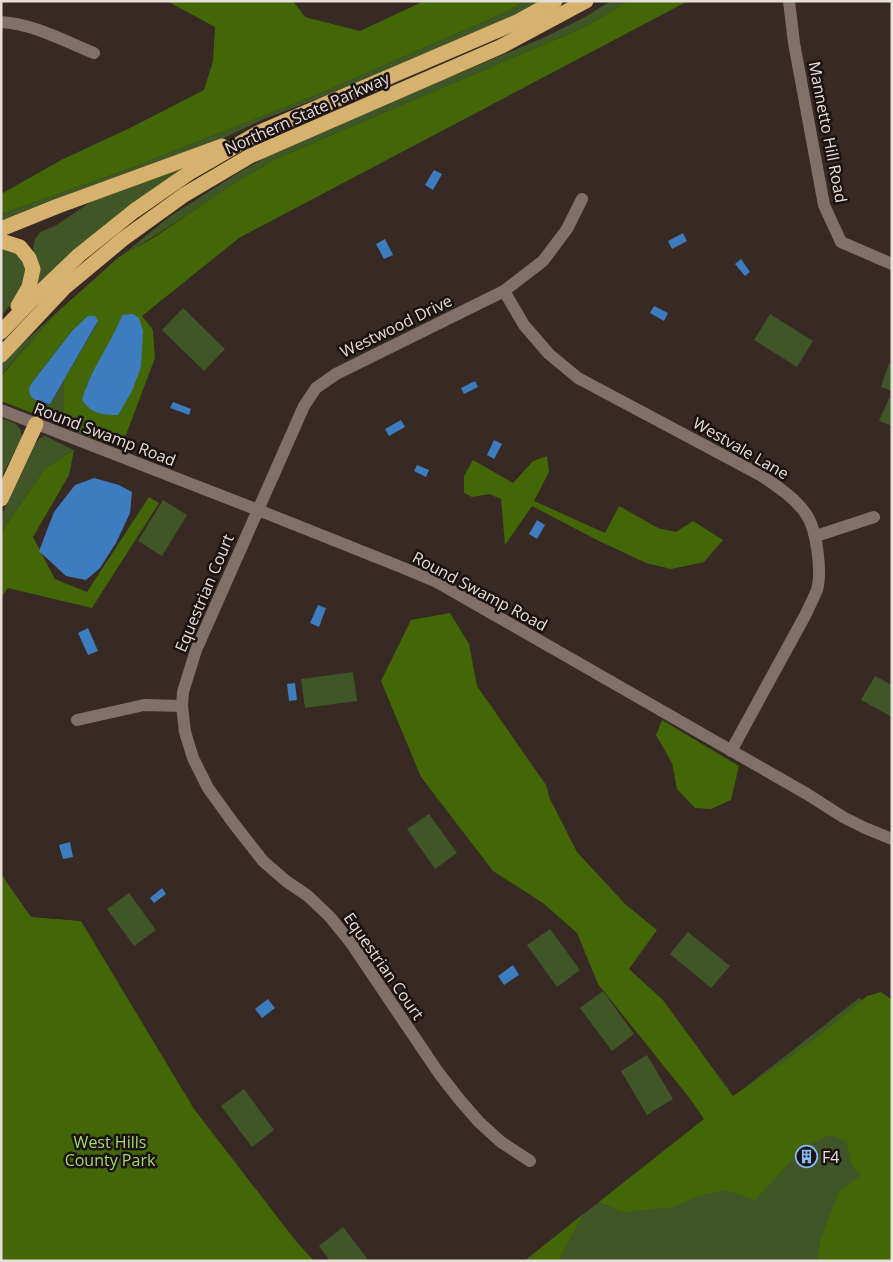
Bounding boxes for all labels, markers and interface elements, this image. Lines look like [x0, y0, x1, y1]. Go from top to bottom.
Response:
street label: Mannetto Hill Road [804, 60, 852, 204]
street label: Northern State Parkway [221, 66, 394, 159]
street label: Westwood Drive [336, 289, 456, 363]
street label: Round Swamp Road [31, 397, 179, 471]
street label: Westvale Lane [689, 412, 793, 484]
street label: Equestrian Court [169, 530, 239, 655]
street label: Round Swamp Road [409, 546, 551, 636]
street label: Equestrian Court [339, 908, 429, 1024]
park label: West Hills County Park [65, 1131, 156, 1171]
building icon: F4 [794, 1145, 818, 1169]
place label: F4 [822, 1146, 839, 1168]

